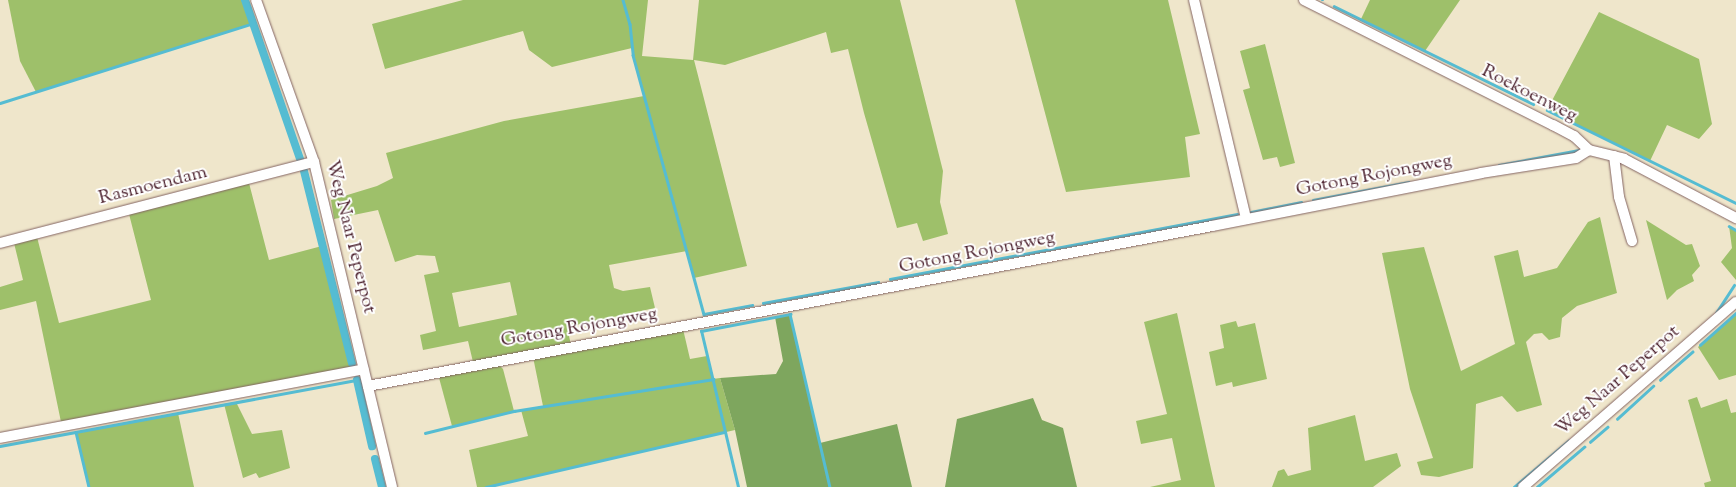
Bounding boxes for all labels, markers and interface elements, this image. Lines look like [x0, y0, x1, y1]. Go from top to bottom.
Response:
street label: Roekoenweg [1478, 60, 1580, 128]
street label: Gotong Rojongweg [1294, 150, 1454, 202]
street label: Weg Naar Peperpot [320, 158, 380, 316]
street label: Rasmoendam [96, 162, 210, 210]
street label: Gotong Rojongweg [897, 227, 1057, 279]
street label: Gotong Rojongweg [499, 303, 659, 353]
street label: Weg Naar Peperpot [1551, 321, 1685, 441]

